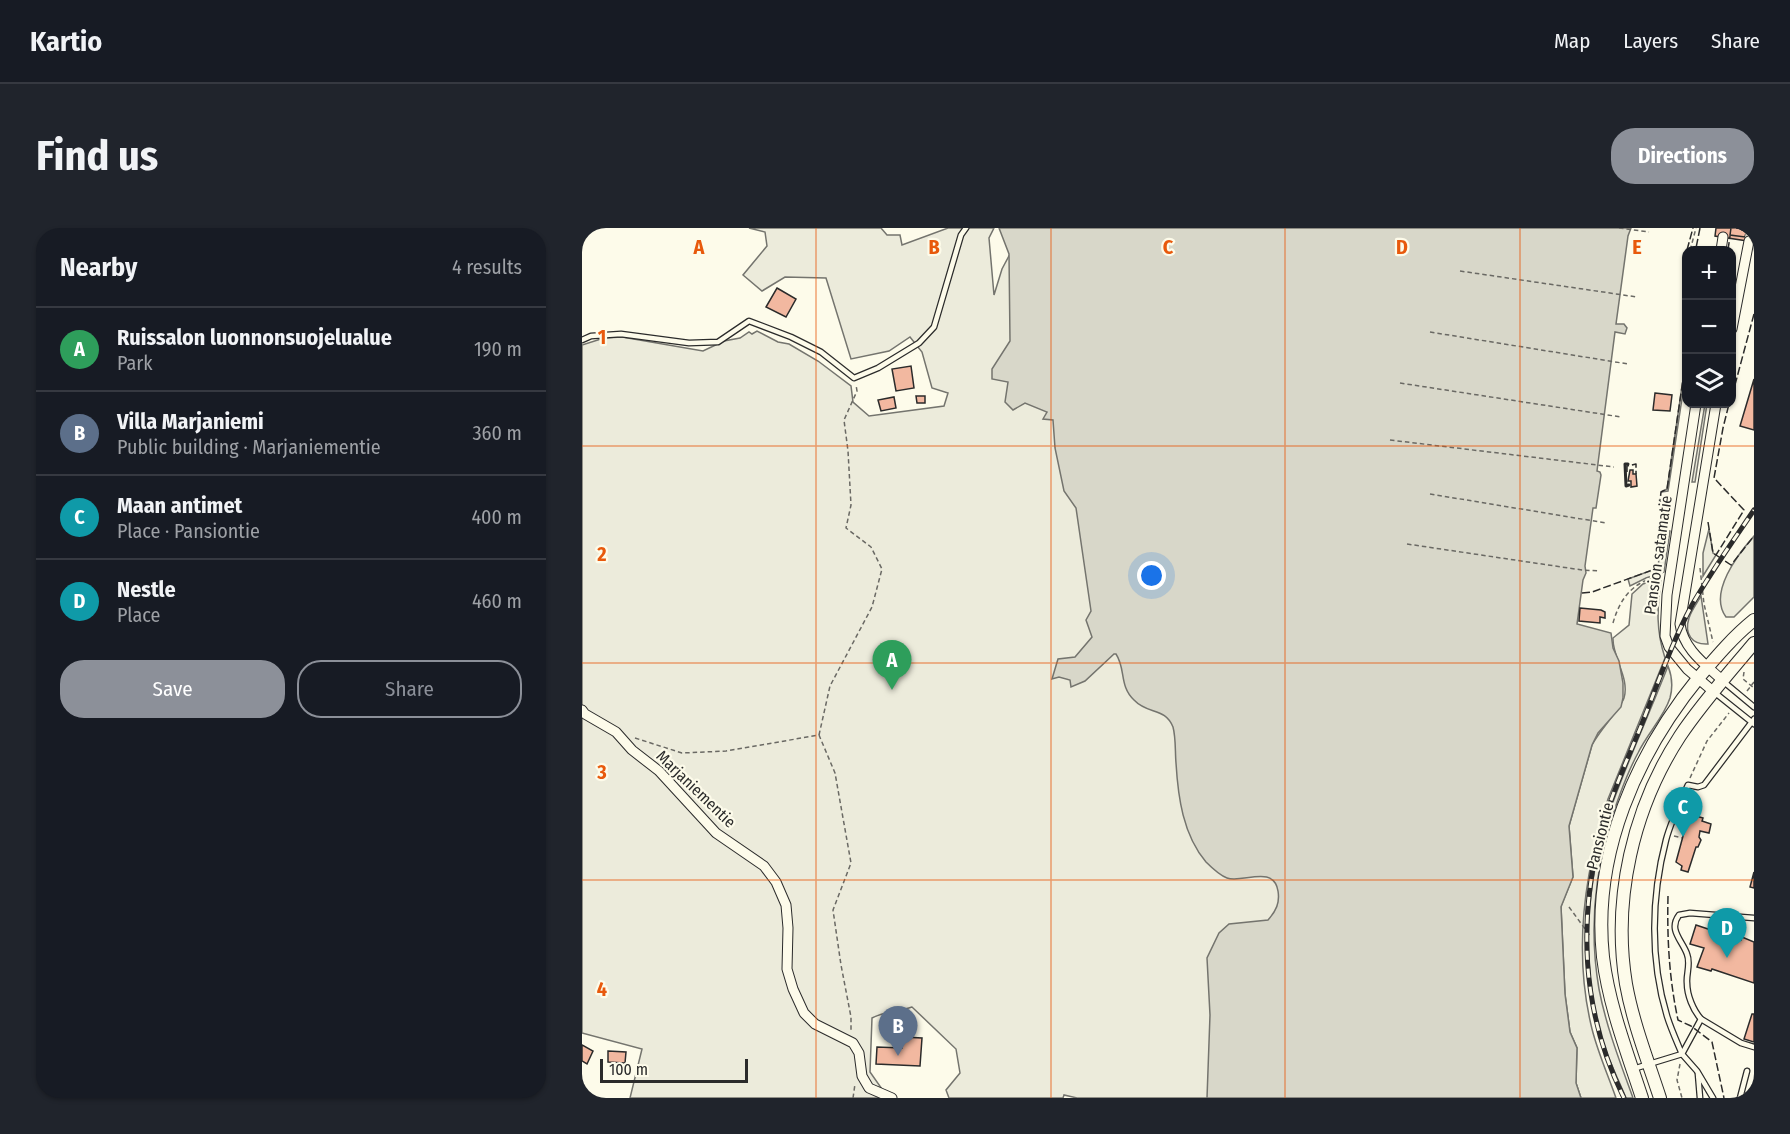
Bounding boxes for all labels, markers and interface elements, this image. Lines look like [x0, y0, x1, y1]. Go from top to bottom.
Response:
text: Kartio [30, 25, 102, 58]
text: Map [1554, 28, 1590, 54]
text: Layers [1623, 28, 1678, 54]
text: Share [1711, 28, 1760, 54]
button: Directions [1611, 128, 1754, 184]
text: Find us [36, 131, 158, 181]
text: A [693, 235, 706, 259]
text: B [928, 235, 940, 259]
text: C [1163, 235, 1174, 259]
text: D [1396, 235, 1408, 259]
text: E [1632, 235, 1642, 259]
map controls [1682, 246, 1736, 408]
button: + [1682, 246, 1736, 300]
text: Nearby [60, 252, 137, 283]
text: 4 results [452, 255, 522, 279]
button: − [1682, 300, 1736, 354]
text: Ruissalon luonnonsuojelualue [117, 324, 392, 351]
text: 1 [598, 325, 606, 349]
text: A [74, 337, 85, 361]
text: 190 m [474, 337, 522, 361]
text: Park [117, 351, 153, 375]
button: layers [1682, 354, 1736, 408]
text: Villa Marjaniemi [117, 408, 264, 435]
text: B [74, 421, 85, 445]
text: 360 m [473, 421, 522, 445]
text: Public building · Marjaniementie [117, 435, 381, 459]
text: Maan antimet [117, 492, 242, 519]
street label: Pansion satamatie [1640, 494, 1676, 616]
text: C [74, 505, 85, 529]
text: 400 m [471, 505, 522, 529]
text: Place · Pansiontie [117, 519, 260, 543]
text: 2 [596, 542, 607, 566]
your location [1137, 561, 1166, 590]
text: Nestle [117, 576, 176, 603]
text: D [74, 589, 85, 613]
text: 460 m [472, 589, 522, 613]
text: Place [117, 603, 160, 627]
pin: A [872, 640, 912, 690]
button: Save [60, 660, 285, 718]
button: Share [297, 660, 522, 718]
street label: Marjaniementie [652, 746, 740, 832]
text: 3 [596, 760, 607, 784]
pin: C [1664, 788, 1702, 837]
street label: Pansiontie [1582, 800, 1618, 872]
pin: D [1708, 908, 1746, 958]
text: 4 [597, 977, 607, 1001]
pin: B [878, 1006, 918, 1056]
scale bar [600, 1056, 748, 1084]
text: 100 m [609, 1060, 648, 1079]

